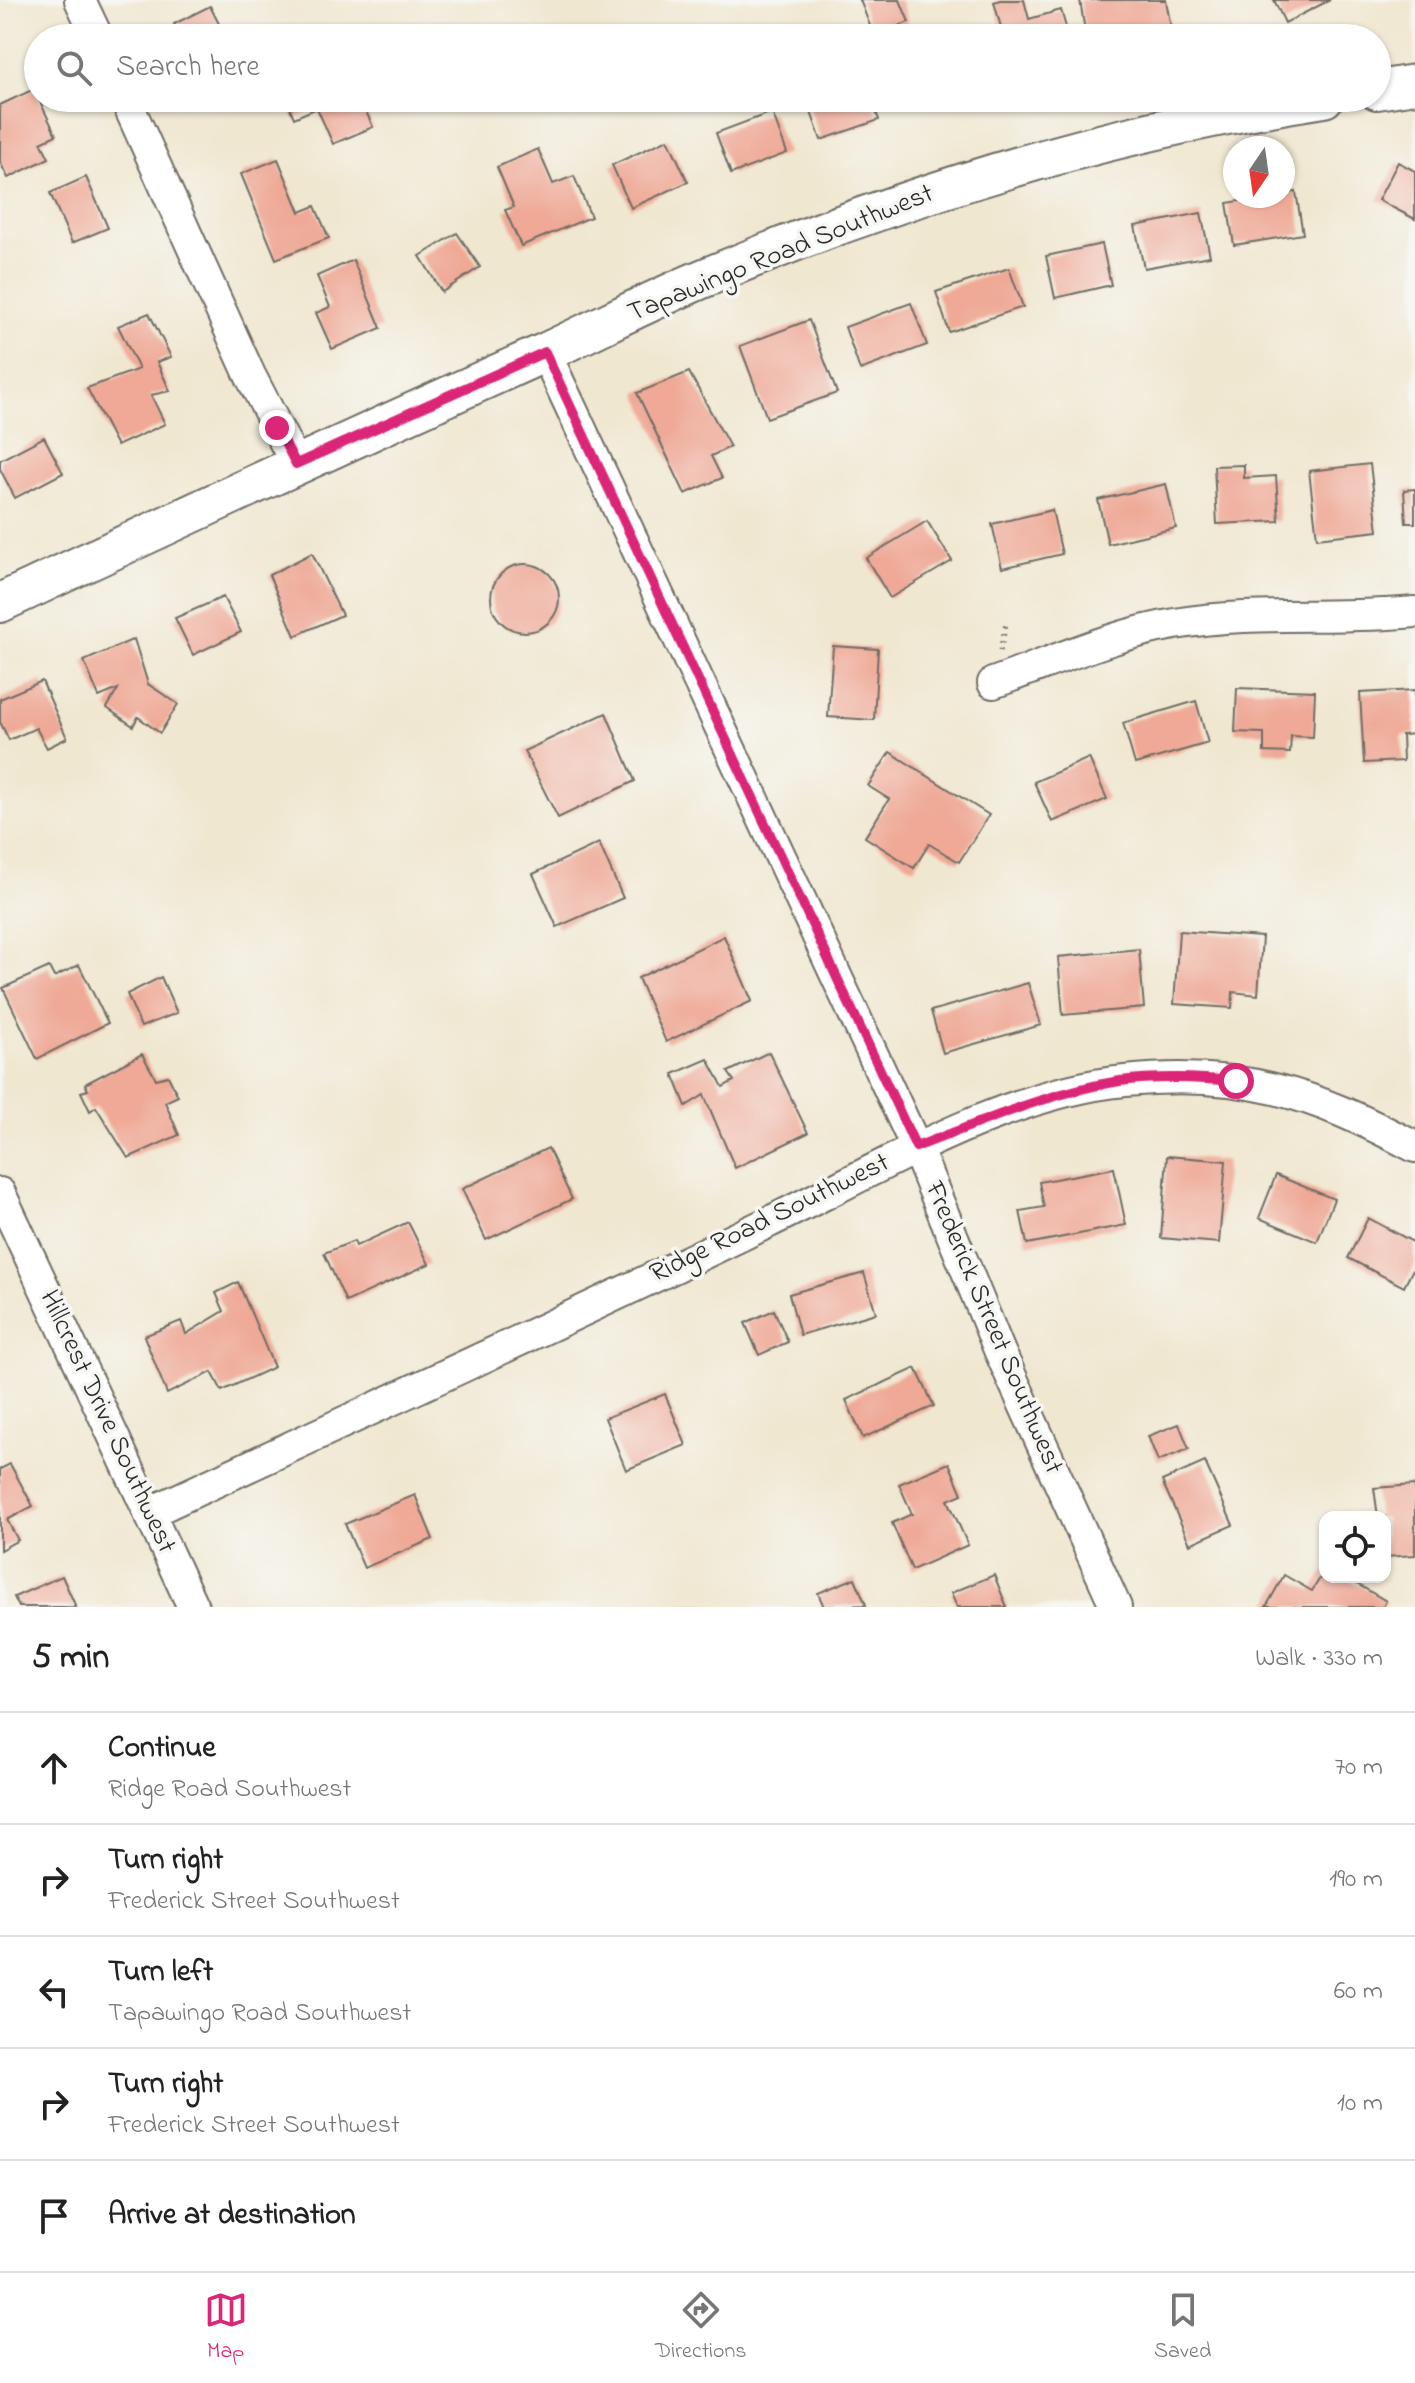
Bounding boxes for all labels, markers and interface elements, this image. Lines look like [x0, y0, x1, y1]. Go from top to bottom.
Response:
search box [24, 24, 1391, 112]
icon: search [52, 46, 96, 90]
text: Search here [116, 46, 260, 90]
north arrow [1223, 136, 1295, 208]
street label: Tapawingo Road Southwest [622, 174, 940, 334]
route end [259, 410, 295, 446]
route start [1218, 1063, 1254, 1099]
street label: Ridge Road Southwest [643, 1143, 897, 1295]
street label: Frederick Street Southwest [912, 1174, 1073, 1481]
street label: Hillcrest Drive Southwest [28, 1284, 186, 1560]
map controls [1319, 1511, 1391, 1583]
button: locate [1319, 1511, 1391, 1583]
text: 5 min [32, 1634, 109, 1684]
text: Walk · 330 m [1255, 1640, 1383, 1678]
text: Continue [108, 1727, 216, 1771]
icon: ahead [32, 1746, 76, 1790]
text: 70 m [1334, 1749, 1383, 1787]
text: Ridge Road Southwest [108, 1771, 351, 1809]
text: Turn right [108, 1839, 223, 1883]
icon: right [32, 1858, 76, 1902]
text: 190 m [1329, 1861, 1383, 1899]
text: Frederick Street Southwest [108, 1883, 400, 1921]
text: Turn left [108, 1951, 213, 1995]
icon: left [32, 1970, 76, 2014]
text: 60 m [1334, 1973, 1383, 2011]
text: Tapawingo Road Southwest [108, 1995, 411, 2033]
text: Turn right [108, 2063, 223, 2107]
icon: right [32, 2082, 76, 2126]
text: 10 m [1337, 2085, 1383, 2123]
text: Frederick Street Southwest [108, 2107, 400, 2145]
icon: arrive [32, 2194, 76, 2238]
text: Arrive at destination [108, 2194, 356, 2238]
tab: Map [204, 2288, 248, 2368]
tab: Directions [655, 2288, 747, 2368]
tab: Saved [1154, 2288, 1211, 2368]

